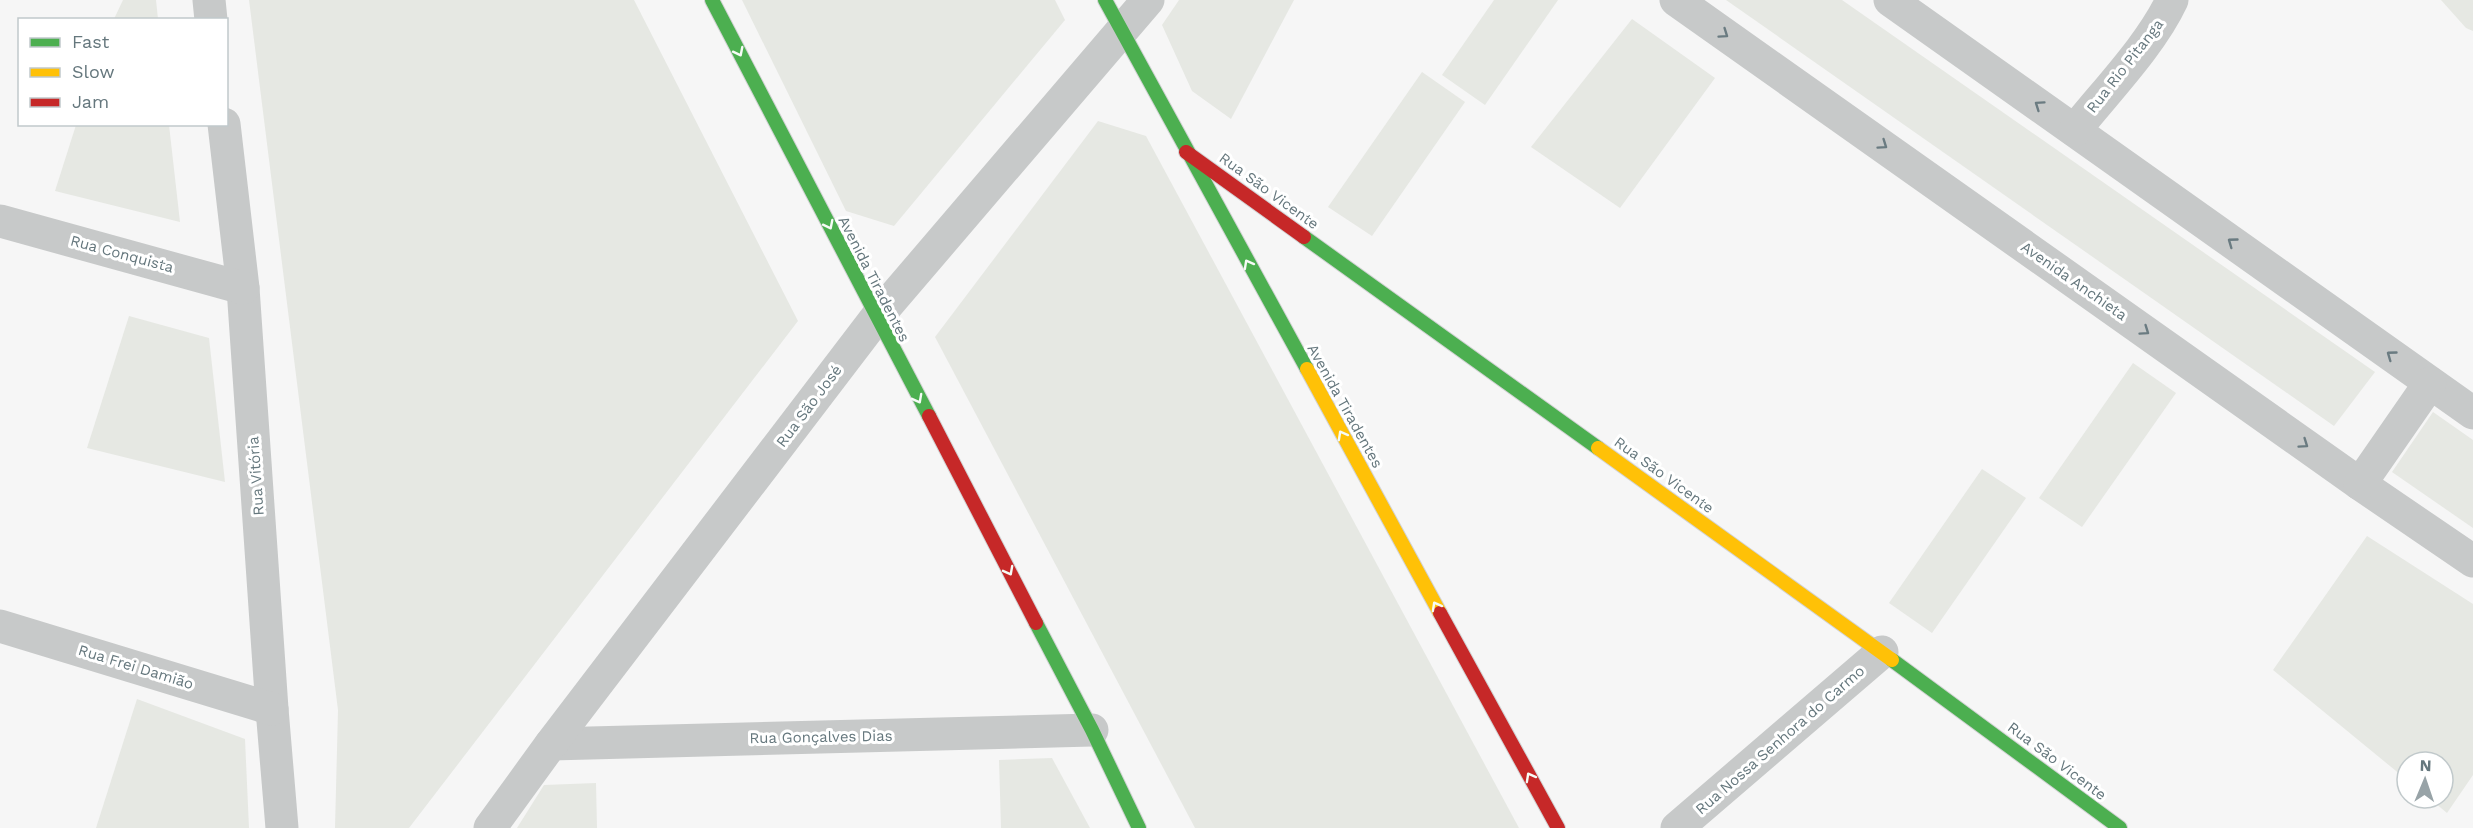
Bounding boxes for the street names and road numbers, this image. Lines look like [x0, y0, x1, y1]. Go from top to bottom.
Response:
street label: Rua Rio Pitanga [2083, 15, 2167, 116]
street label: Rua São Vicente [1216, 149, 1322, 233]
street label: Avenida Tiradentes [834, 213, 914, 345]
street label: Rua Conquista [68, 232, 176, 277]
street label: Avenida Anchieta [2018, 238, 2131, 325]
street label: Avenida Tiradentes [1304, 341, 1387, 471]
street label: Rua São José [772, 361, 846, 451]
street label: Rua São Vicente [1611, 433, 1717, 517]
street label: Rua Vitória [244, 435, 268, 516]
street label: Rua Frei Damião [76, 641, 196, 693]
street label: Rua Nossa Senhora do Carmo [1692, 662, 1868, 818]
street label: Rua São Vicente [2004, 718, 2110, 804]
street label: Rua Gonçalves Dias [749, 727, 893, 747]

